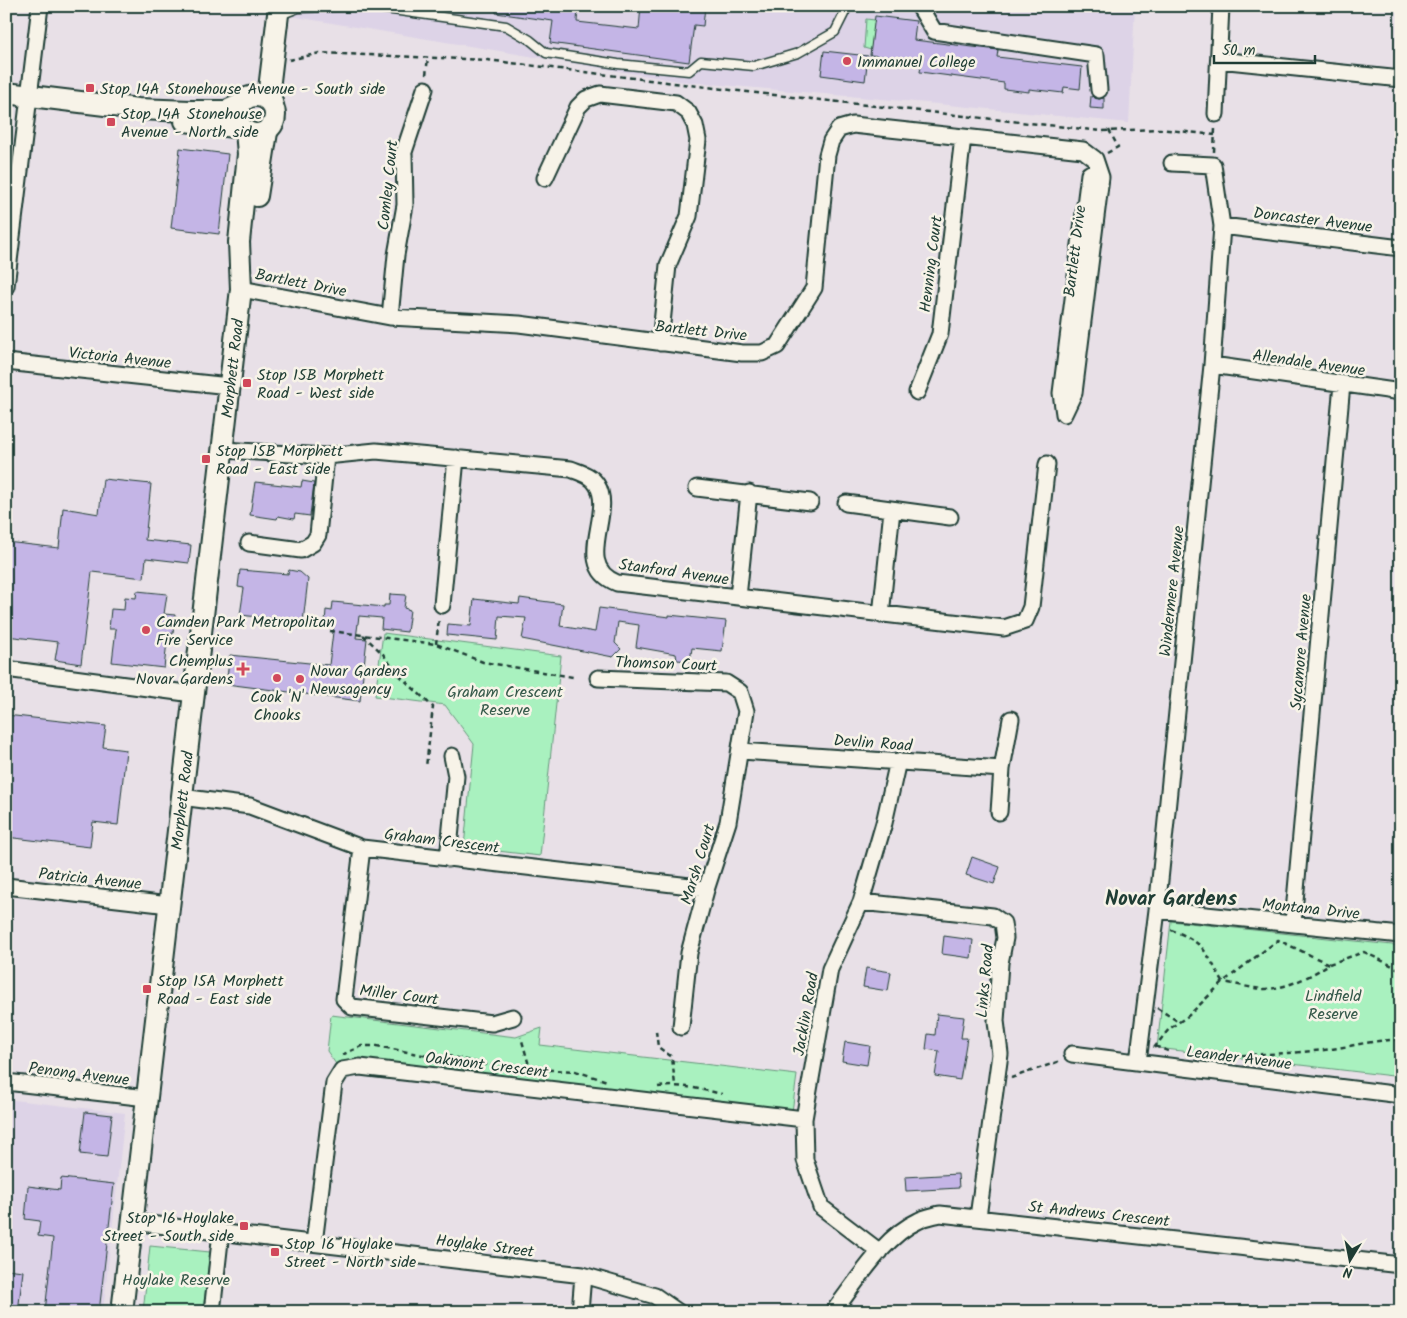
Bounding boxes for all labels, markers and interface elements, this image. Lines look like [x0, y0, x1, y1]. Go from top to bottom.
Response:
scale bar [1214, 32, 1316, 64]
text: 50 m [1222, 39, 1256, 63]
place label: Immanuel College [857, 50, 975, 75]
marker: Immanuel College [841, 55, 853, 67]
place label: Stop 14A Stonehouse Avenue - South side [100, 77, 385, 102]
marker: Stop 14A Stonehouse Avenue - South side [84, 82, 96, 94]
place label: Stop 14A Stonehouse Avenue - North side [121, 102, 262, 145]
marker: Stop 14A Stonehouse Avenue - North side [105, 116, 117, 128]
street label: Comley Court [371, 138, 406, 232]
street label: Doncaster Avenue [1252, 201, 1374, 240]
street label: Bartlett Drive [1057, 204, 1094, 299]
street label: Henning Court [913, 214, 950, 314]
street label: Bartlett Drive [253, 262, 348, 305]
street label: Bartlett Drive [654, 314, 748, 349]
street label: Morphett Road [215, 317, 252, 419]
street label: Victoria Avenue [67, 341, 172, 376]
street label: Allendale Avenue [1251, 343, 1367, 384]
place label: Stop 15B Morphett Road - West side [257, 363, 385, 406]
marker: Stop 15B Morphett Road - West side [241, 377, 253, 389]
place label: Stop 15B Morphett Road - East side [216, 439, 344, 482]
marker: Stop 15B Morphett Road - East side [200, 453, 212, 465]
street label: Windermere Avenue [1153, 525, 1192, 658]
street label: Stanford Avenue [617, 552, 730, 593]
street label: Sycamore Avenue [1284, 593, 1319, 711]
place label: Camden Park Metropolitan Fire Service [156, 610, 335, 653]
marker: Camden Park Metropolitan Fire Service [140, 624, 152, 636]
place label: Chemplus Novar Gardens [136, 649, 233, 692]
street label: Thomson Court [614, 650, 718, 679]
place label: Novar Gardens Newsagency [310, 659, 407, 702]
marker: Chemplus Novar Gardens [237, 663, 249, 675]
marker: Cook 'N' Chooks [271, 672, 283, 684]
marker: Novar Gardens Newsagency [294, 673, 306, 685]
park label: Graham Crescent Reserve [447, 680, 564, 723]
place label: Cook 'N' Chooks [250, 685, 304, 728]
street label: Devlin Road [833, 728, 914, 759]
street label: Morphett Road [165, 749, 201, 852]
street label: Marsh Court [674, 820, 723, 908]
street label: Graham Crescent [383, 822, 502, 861]
street label: Patricia Avenue [37, 862, 143, 897]
district label: Novar Gardens [1105, 883, 1237, 916]
street label: Montana Drive [1261, 892, 1361, 927]
street label: Links Road [970, 942, 1001, 1019]
place label: Stop 15A Morphett Road - East side [157, 969, 285, 1012]
street label: Jacklin Road [787, 970, 826, 1058]
street label: Miller Court [358, 978, 440, 1013]
marker: Stop 15A Morphett Road - East side [141, 983, 153, 995]
park label: Lindfield Reserve [1305, 984, 1362, 1027]
street label: Leander Avenue [1185, 1040, 1293, 1077]
street label: Oakmont Crescent [424, 1046, 551, 1086]
street label: Penong Avenue [27, 1056, 131, 1093]
street label: St Andrews Crescent [1027, 1195, 1171, 1234]
place label: Stop 16 Hoylake Street - South side [103, 1206, 234, 1249]
marker: Stop 16 Hoylake Street - South side [238, 1220, 250, 1232]
street label: Hoylake Street [434, 1228, 536, 1265]
place label: Stop 16 Hoylake Street - North side [285, 1232, 416, 1275]
north arrow [1324, 1236, 1374, 1286]
marker: Stop 16 Hoylake Street - North side [269, 1246, 281, 1258]
text: N [1341, 1260, 1354, 1283]
park label: Hoylake Reserve [122, 1268, 230, 1293]

